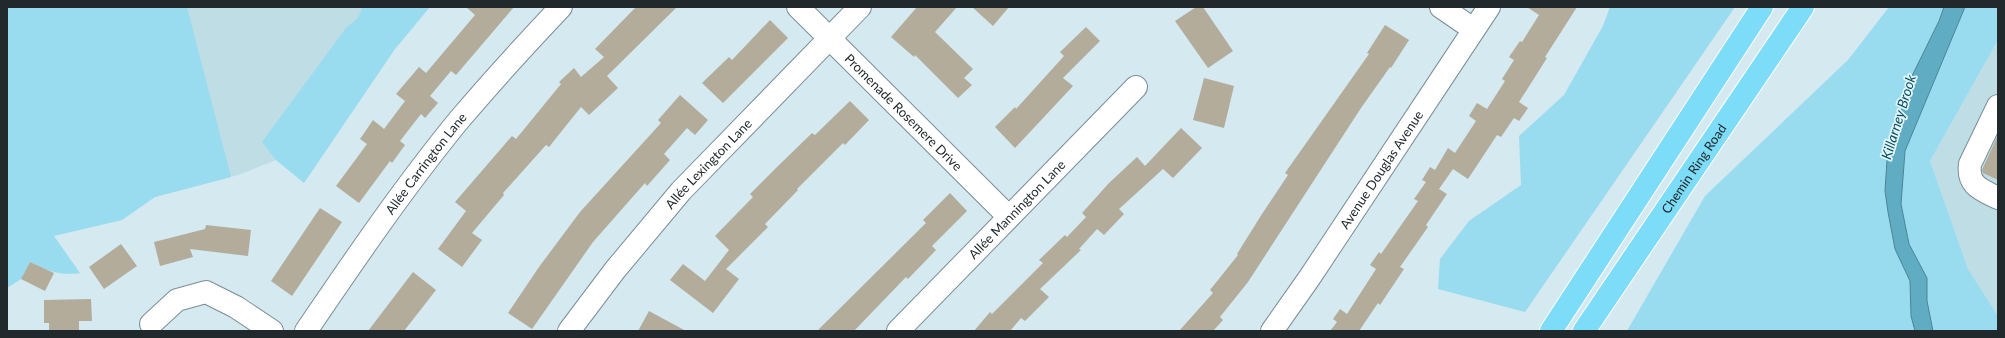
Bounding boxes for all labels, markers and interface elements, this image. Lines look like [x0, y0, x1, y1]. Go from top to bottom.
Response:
street label: Promenade Rosemere Drive [842, 50, 966, 174]
water label: Killarney Brook [1877, 72, 1919, 161]
street label: Avenue Douglas Avenue [1336, 107, 1426, 232]
street label: Allée Carrington Lane [382, 109, 470, 217]
street label: Allée Lexington Lane [662, 115, 755, 212]
street label: Chemin Ring Road [1658, 121, 1730, 216]
street label: Allée Mannington Lane [965, 156, 1069, 262]

